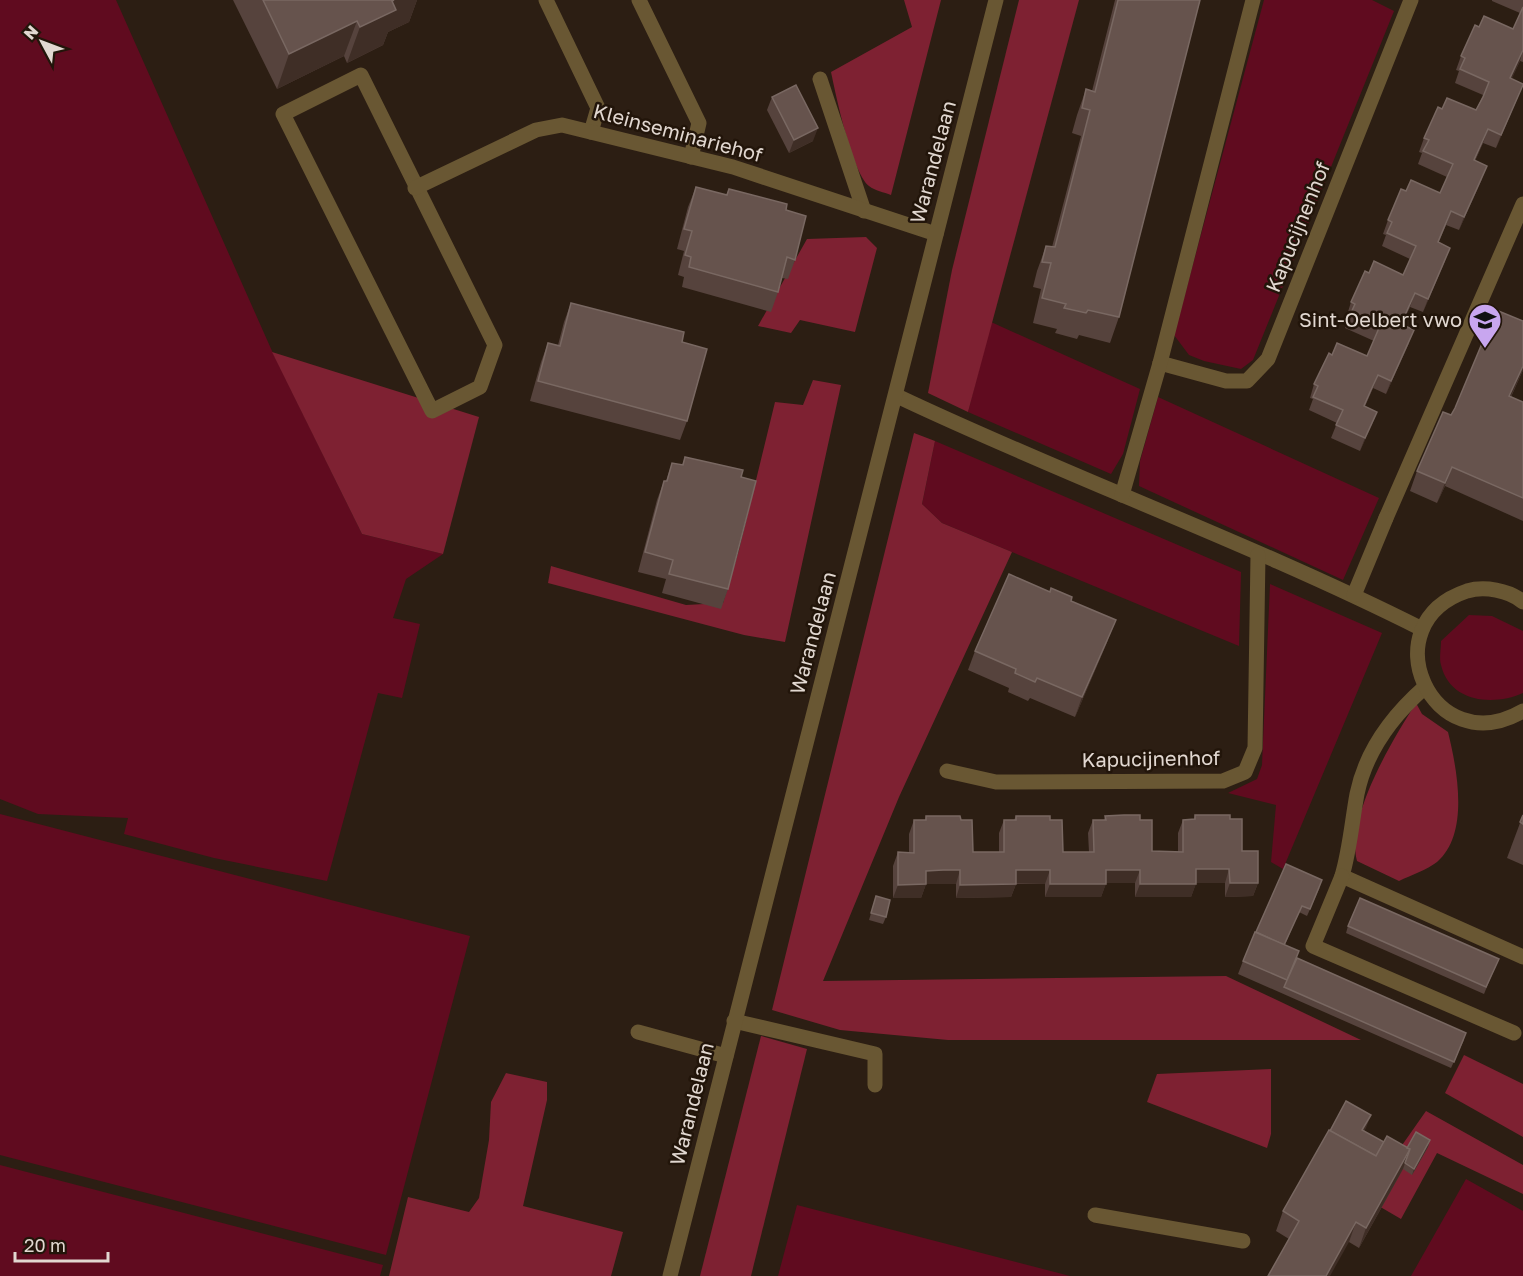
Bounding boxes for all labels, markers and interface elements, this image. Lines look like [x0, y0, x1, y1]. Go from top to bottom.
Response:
north arrow [12, 12, 72, 72]
text: N [19, 21, 42, 43]
street label: Kleinseminariehof [591, 98, 765, 166]
street label: Warandelaan [904, 98, 960, 226]
street label: Kapucijnenhof [1260, 158, 1334, 295]
school or university icon: Sint-Oelbert vwo [1467, 302, 1503, 349]
place label: Sint-Oelbert vwo [1299, 307, 1462, 331]
street label: Warandelaan [784, 569, 840, 697]
street label: Kapucijnenhof [1082, 745, 1220, 771]
street label: Warandelaan [664, 1040, 718, 1168]
scale bar [15, 1225, 108, 1263]
text: 20 m [24, 1234, 66, 1256]

